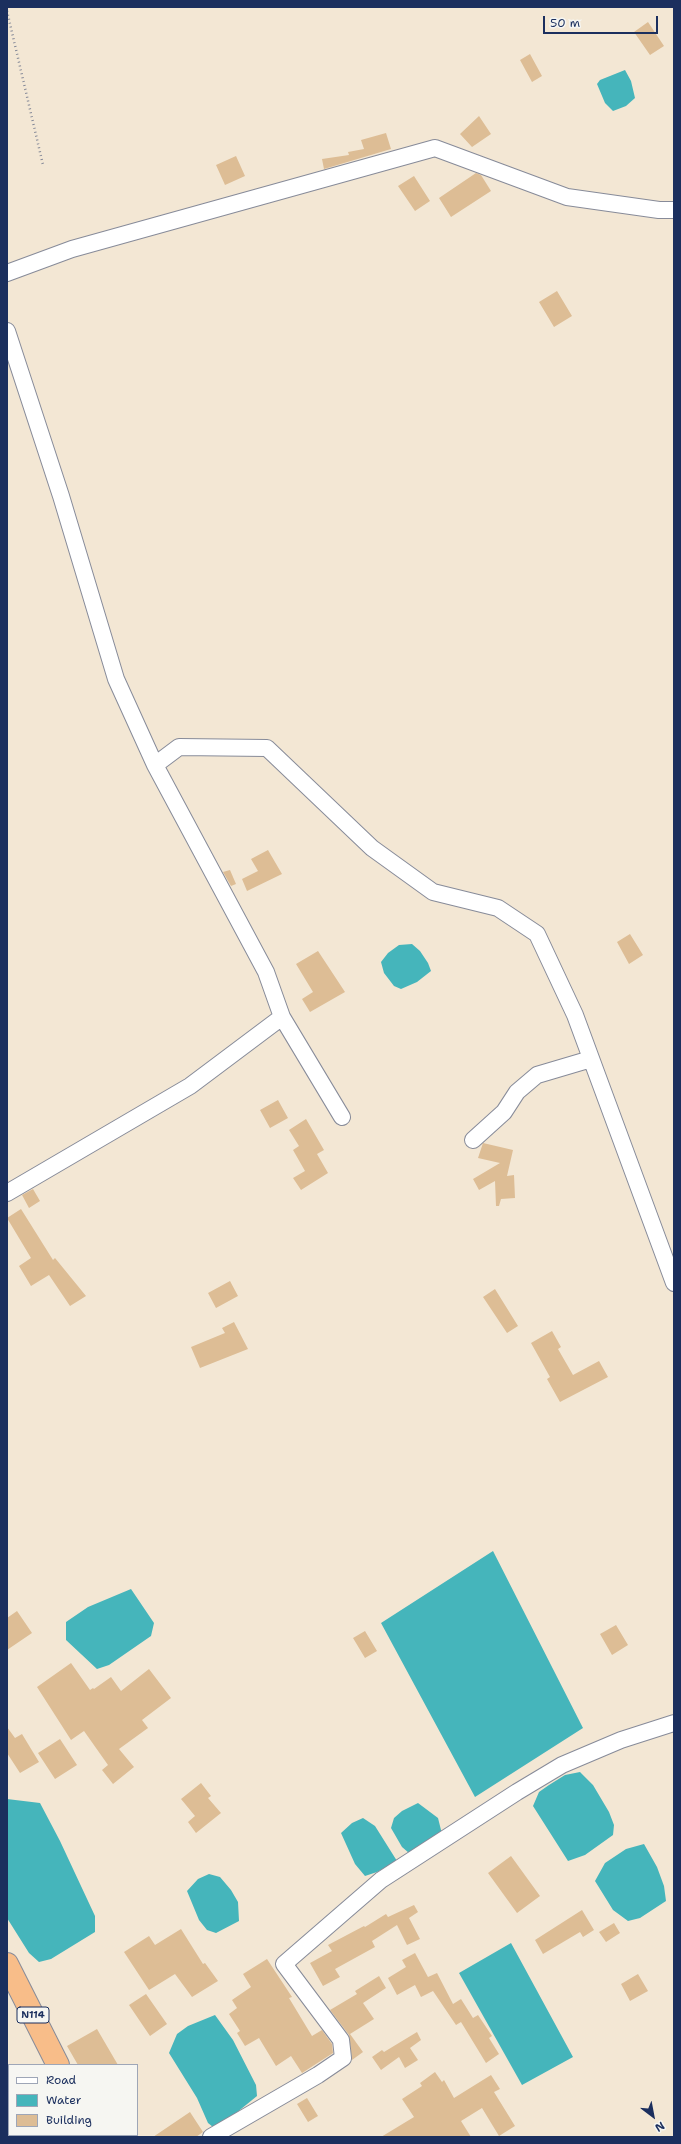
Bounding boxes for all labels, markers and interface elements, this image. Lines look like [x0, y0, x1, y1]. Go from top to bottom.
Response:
scale bar [545, 8, 660, 34]
text: 50 m [550, 15, 580, 31]
road number: N114 [17, 2007, 49, 2023]
legend [8, 2064, 138, 2136]
text: Road [46, 2072, 76, 2088]
text: Water [46, 2092, 81, 2108]
north arrow [633, 2096, 673, 2136]
text: Building [46, 2112, 92, 2128]
text: N [652, 2118, 667, 2135]

